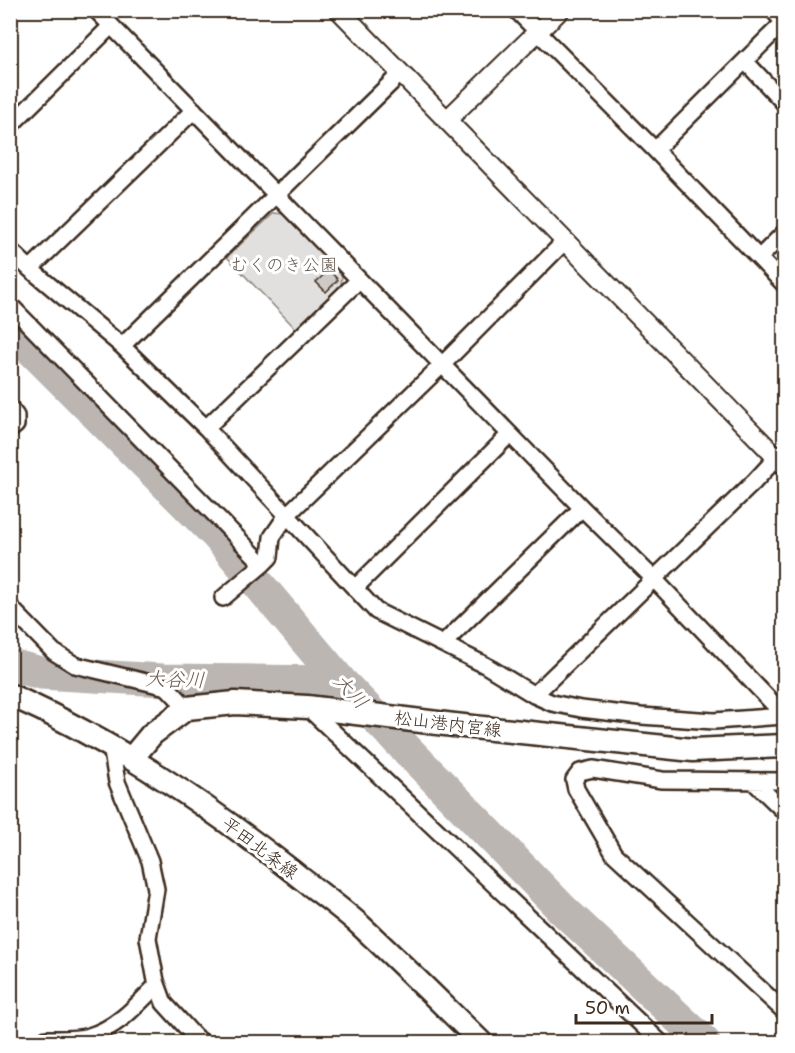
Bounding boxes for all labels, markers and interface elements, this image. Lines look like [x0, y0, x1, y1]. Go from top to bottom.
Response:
park label: むくのき公園 [230, 253, 338, 277]
water label: 大谷川 [145, 665, 205, 693]
water label: 大川 [328, 668, 374, 714]
street label: 松山港内宮線 [393, 706, 503, 742]
street label: 平田北条線 [217, 811, 303, 885]
scale bar [576, 987, 712, 1025]
text: 50 m [585, 996, 630, 1020]

